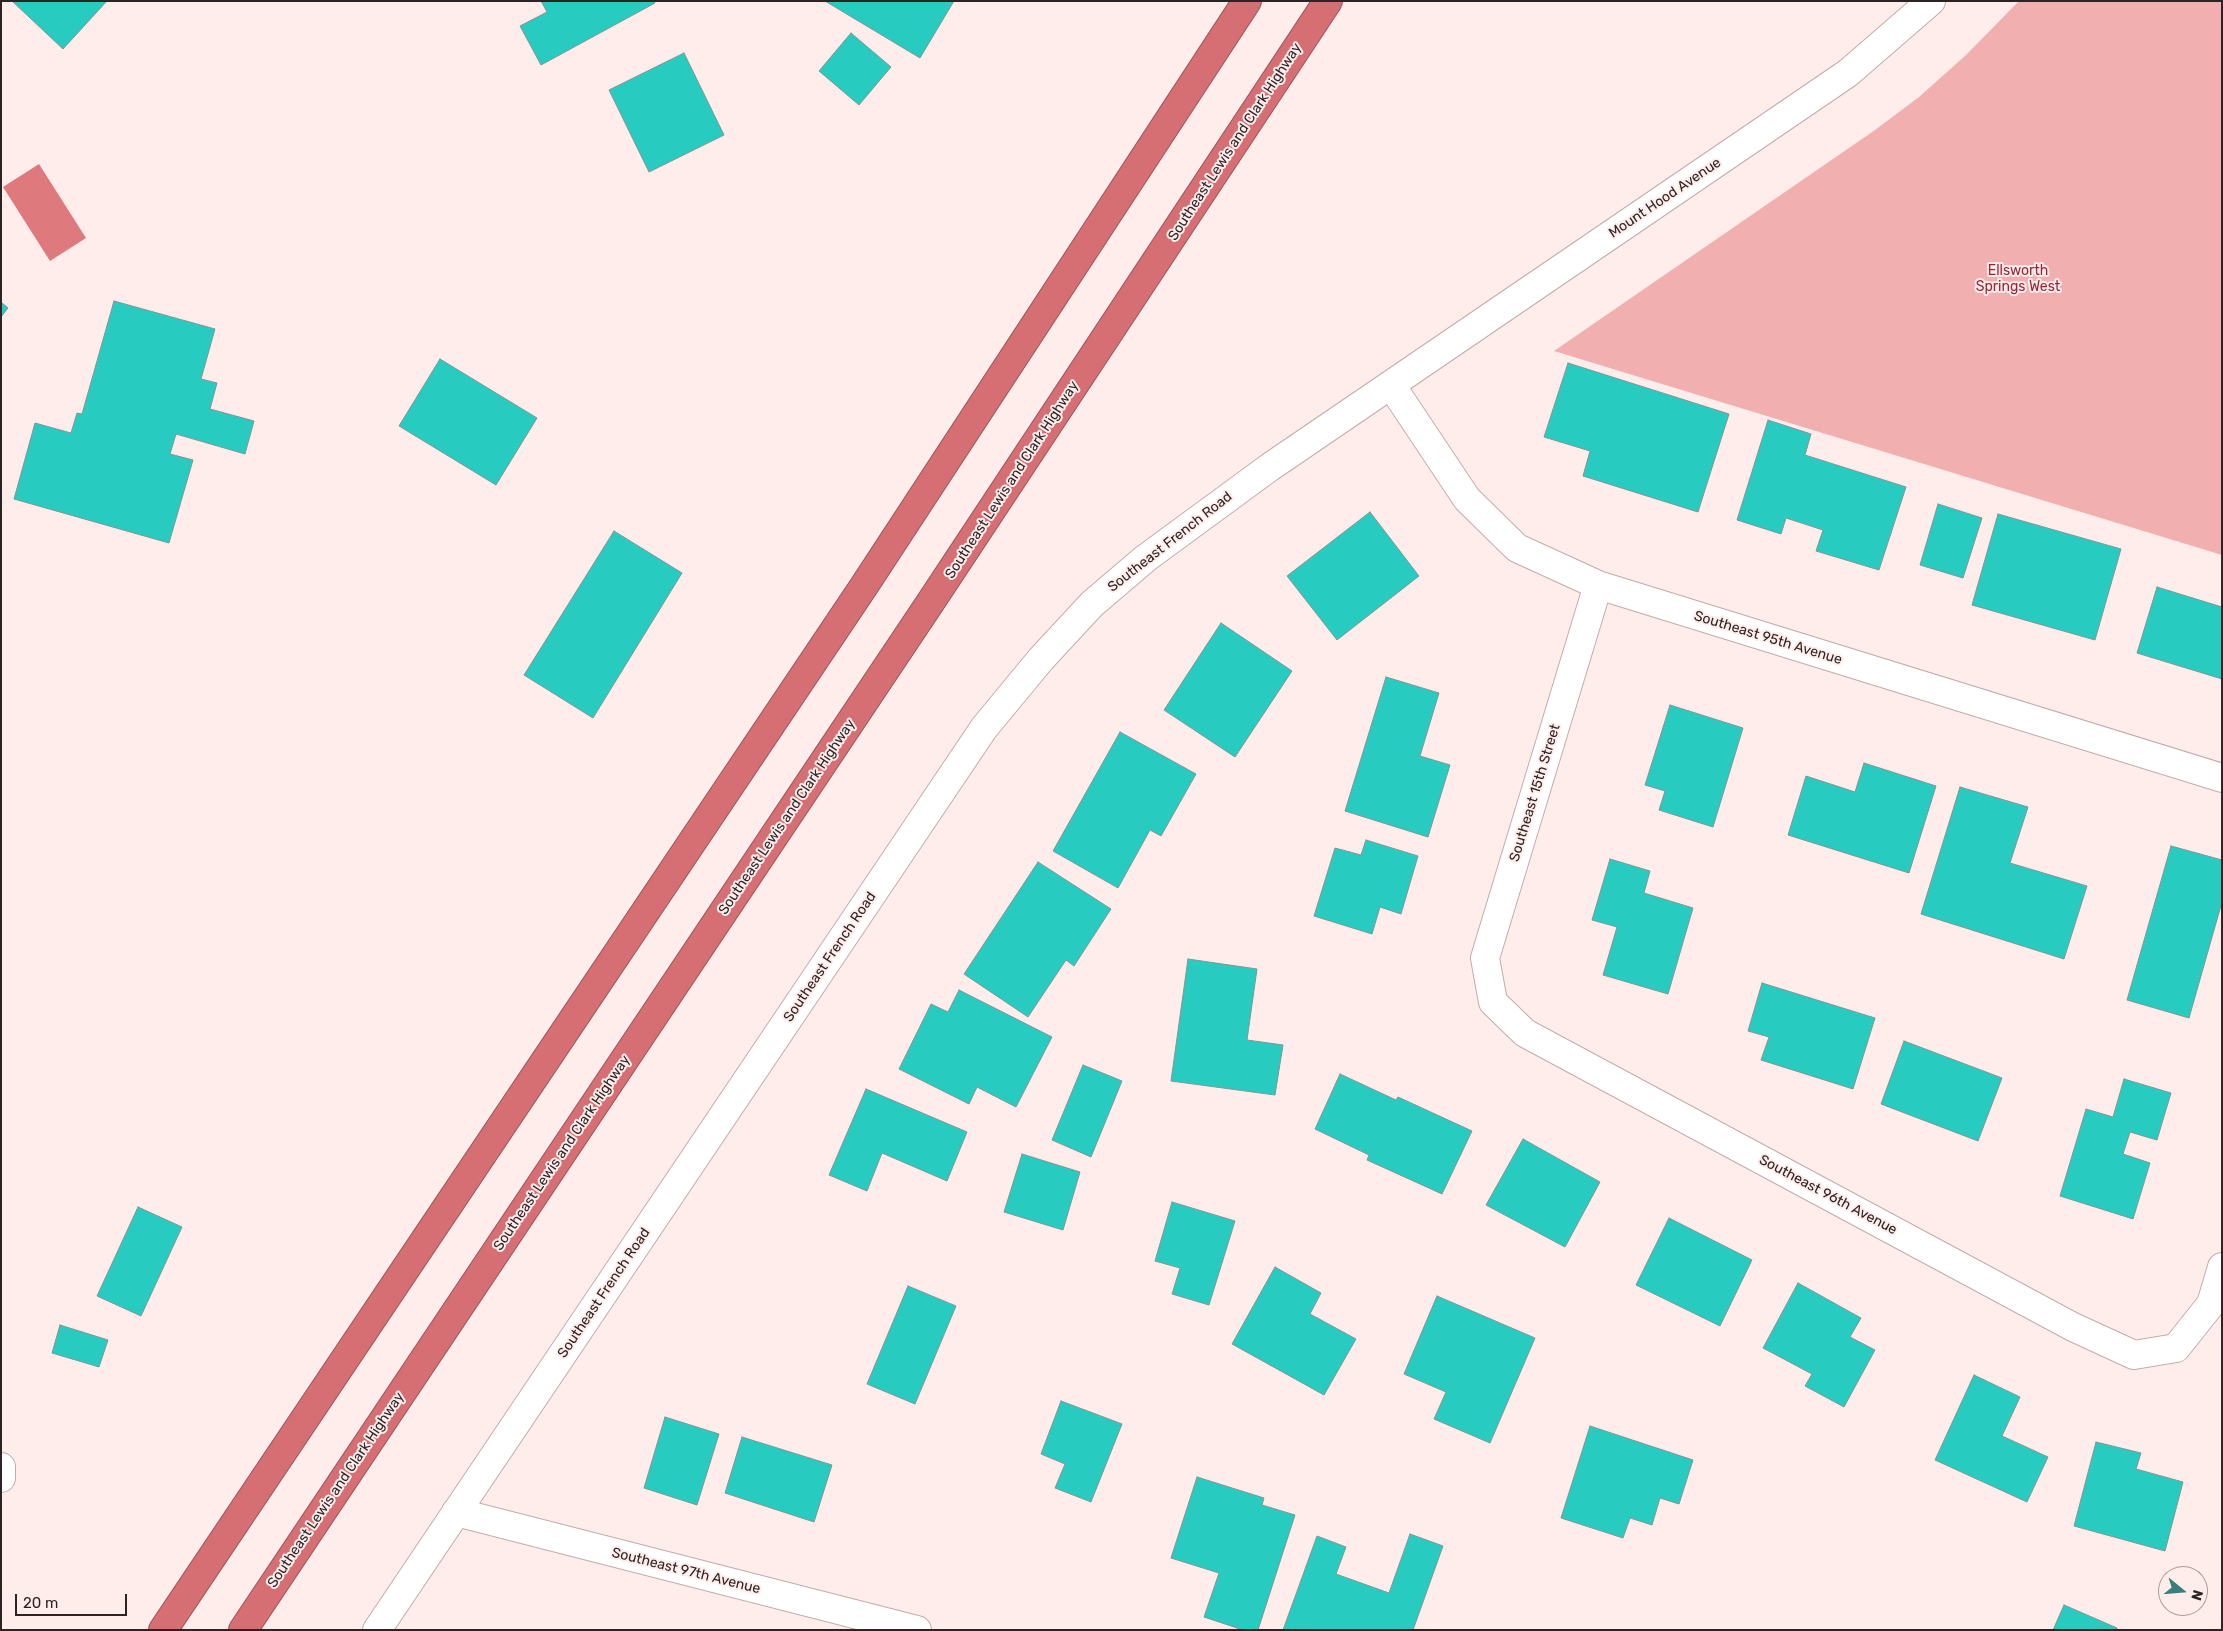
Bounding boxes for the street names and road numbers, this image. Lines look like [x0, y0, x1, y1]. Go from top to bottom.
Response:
street label: Southeast Lewis and Clark Highway [1165, 40, 1305, 244]
street label: Mount Hood Avenue [1606, 154, 1724, 242]
street label: Southeast Lewis and Clark Highway [942, 378, 1082, 582]
street label: Southeast French Road [1104, 488, 1236, 596]
street label: Southeast 95th Avenue [1692, 607, 1844, 669]
street label: Southeast Lewis and Clark Highway [715, 716, 859, 918]
street label: Southeast 15th Street [1506, 722, 1564, 864]
street label: Southeast French Road [780, 889, 880, 1025]
street label: Southeast Lewis and Clark Highway [490, 1052, 634, 1254]
street label: Southeast 96th Avenue [1756, 1151, 1900, 1239]
street label: Southeast French Road [554, 1225, 654, 1361]
street label: Southeast Lewis and Clark Highway [264, 1389, 408, 1591]
street label: Southeast 97th Avenue [610, 1544, 762, 1598]

